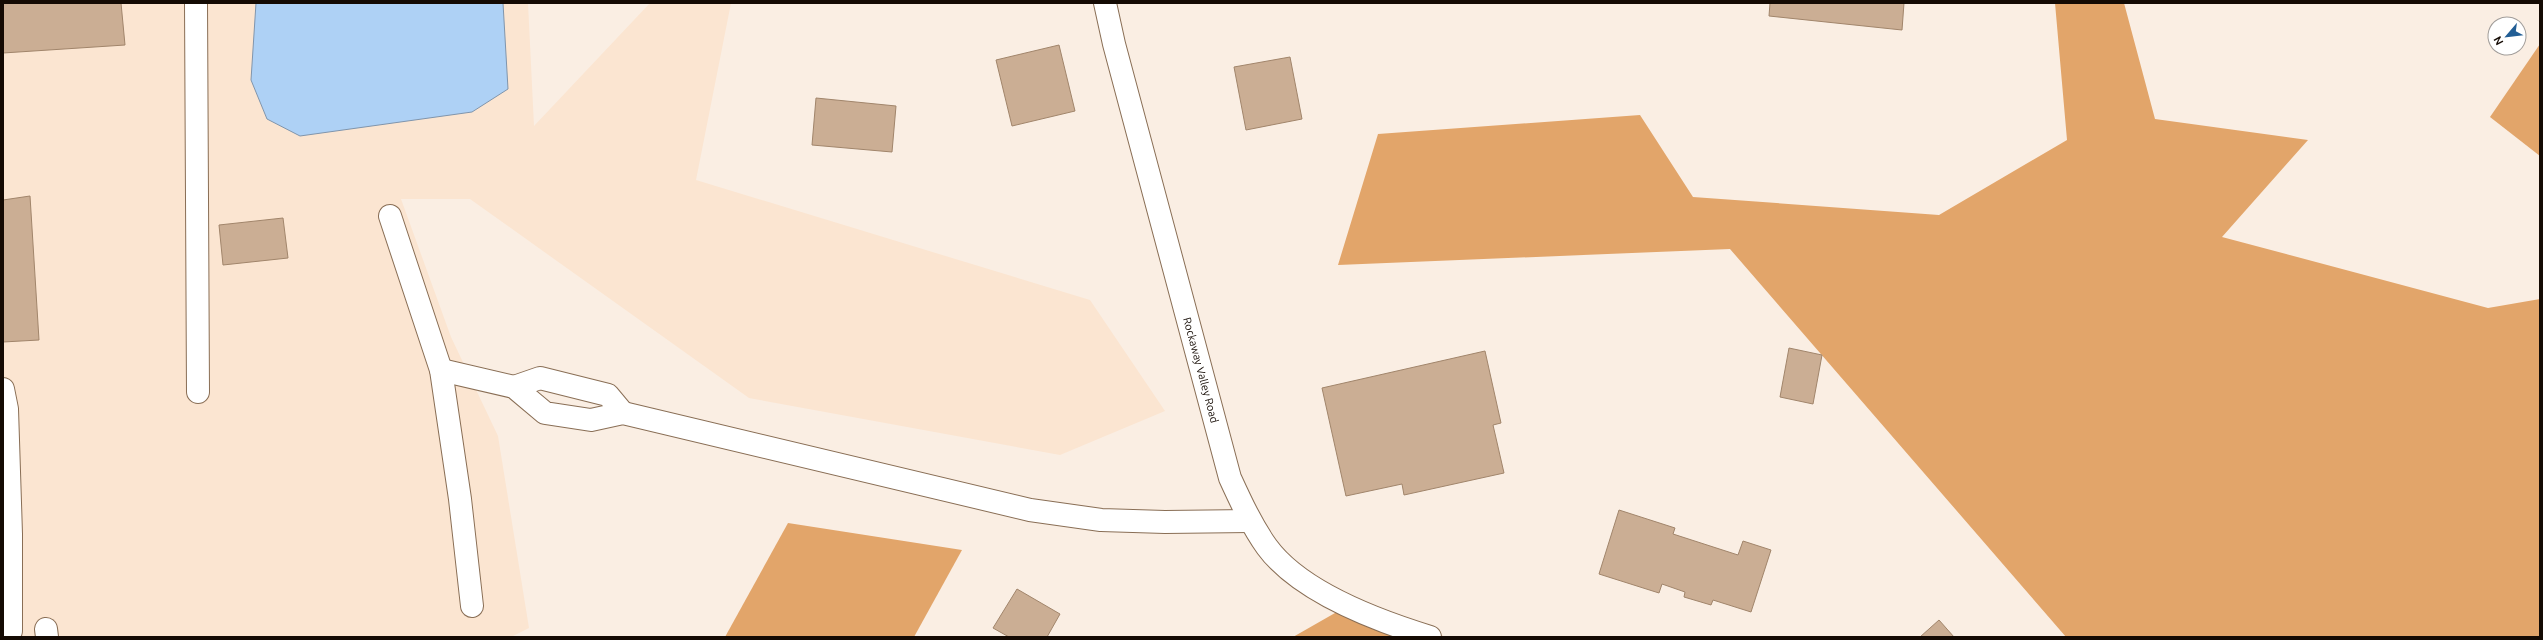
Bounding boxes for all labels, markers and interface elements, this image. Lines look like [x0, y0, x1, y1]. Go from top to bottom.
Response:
north arrow [2487, 16, 2527, 56]
text: N [2491, 34, 2505, 47]
street label: Rockaway Valley Road [1181, 316, 1221, 424]

